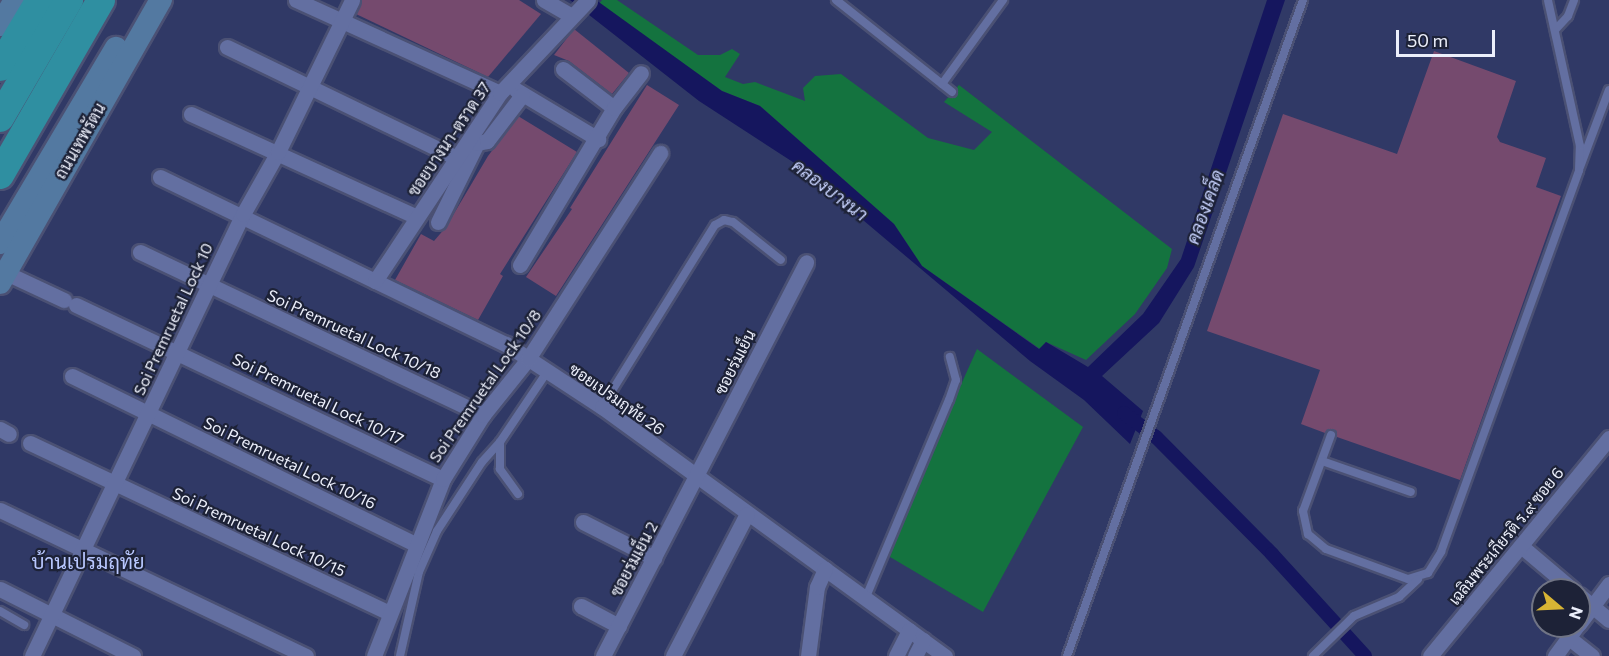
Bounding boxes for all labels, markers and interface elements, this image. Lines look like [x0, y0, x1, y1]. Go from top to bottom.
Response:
scale bar [1399, 18, 1498, 56]
text: 50 m [1407, 29, 1448, 51]
street label: ซอยบางนา-ตราด 37 [404, 78, 494, 200]
street label: ถนนเทพรัตน [51, 100, 109, 182]
water label: คลองบางนา [788, 155, 872, 225]
water label: คลองเคล็ด [1182, 167, 1228, 247]
street label: Soi Premruetal Lock 10 [129, 240, 217, 398]
street label: Soi Premruetal Lock 10/18 [264, 285, 444, 383]
street label: Soi Premruetal Lock 10/8 [425, 306, 545, 466]
street label: ซอยร่มเย็น [710, 326, 760, 398]
street label: Soi Premruetal Lock 10/17 [229, 349, 407, 449]
street label: ซอยเปรมฤทัย 26 [566, 359, 668, 439]
street label: Soi Premruetal Lock 10/16 [201, 413, 379, 513]
street label: เฉลิมพระเกียรติ ร.๙ ซอย 6 [1445, 463, 1567, 609]
street label: Soi Premruetal Lock 10/15 [169, 483, 349, 581]
street label: ซอยร่มเย็น 2 [606, 518, 662, 600]
district label: บ้านเปรมฤทัย [32, 549, 144, 573]
north arrow [1531, 578, 1591, 638]
text: N [1566, 605, 1588, 622]

